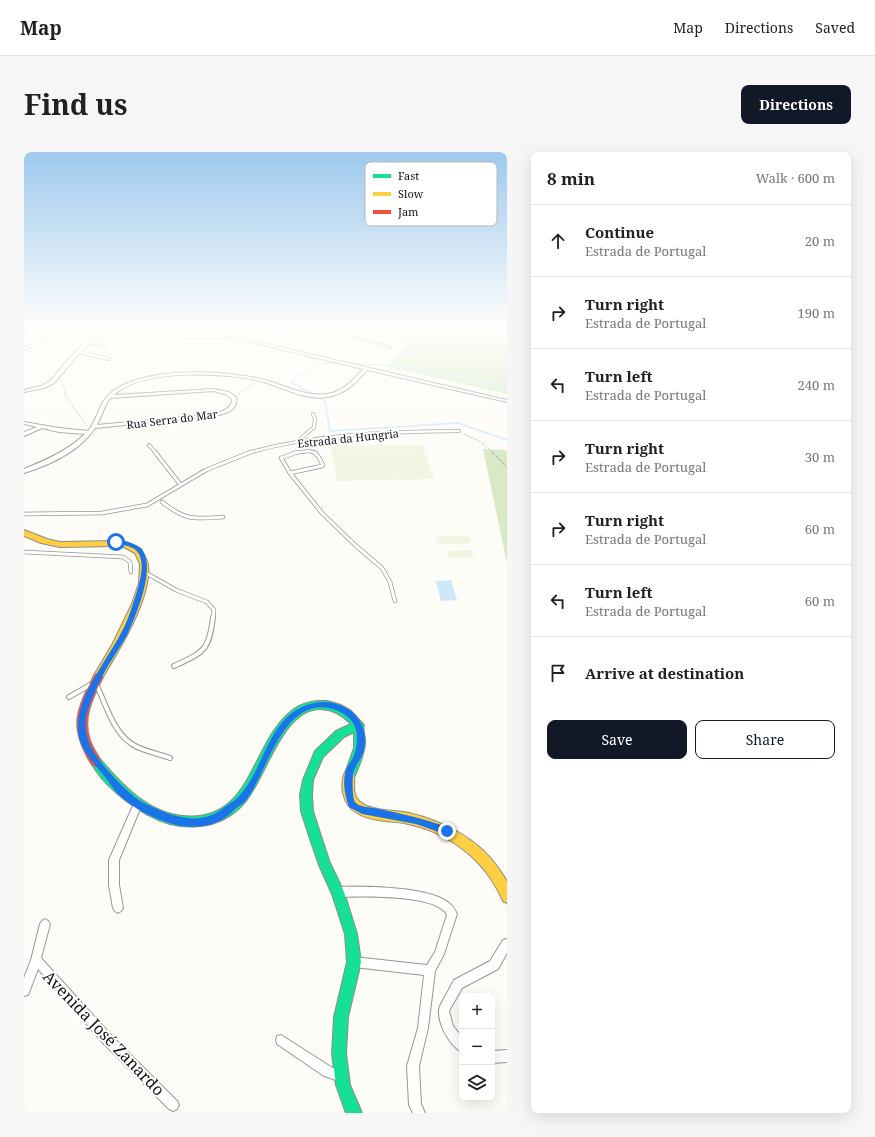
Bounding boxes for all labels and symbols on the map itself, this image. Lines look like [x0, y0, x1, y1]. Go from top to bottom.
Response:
legend [365, 162, 497, 226]
text: Fast [398, 168, 419, 183]
text: Slow [398, 186, 424, 201]
text: Jam [397, 204, 419, 219]
street label: Rua Serra do Mar [125, 406, 219, 432]
street label: Estrada da Hungria [296, 425, 400, 451]
route start [107, 533, 125, 551]
route end [438, 822, 456, 840]
street label: Avenida José Zanardo [38, 966, 170, 1100]

